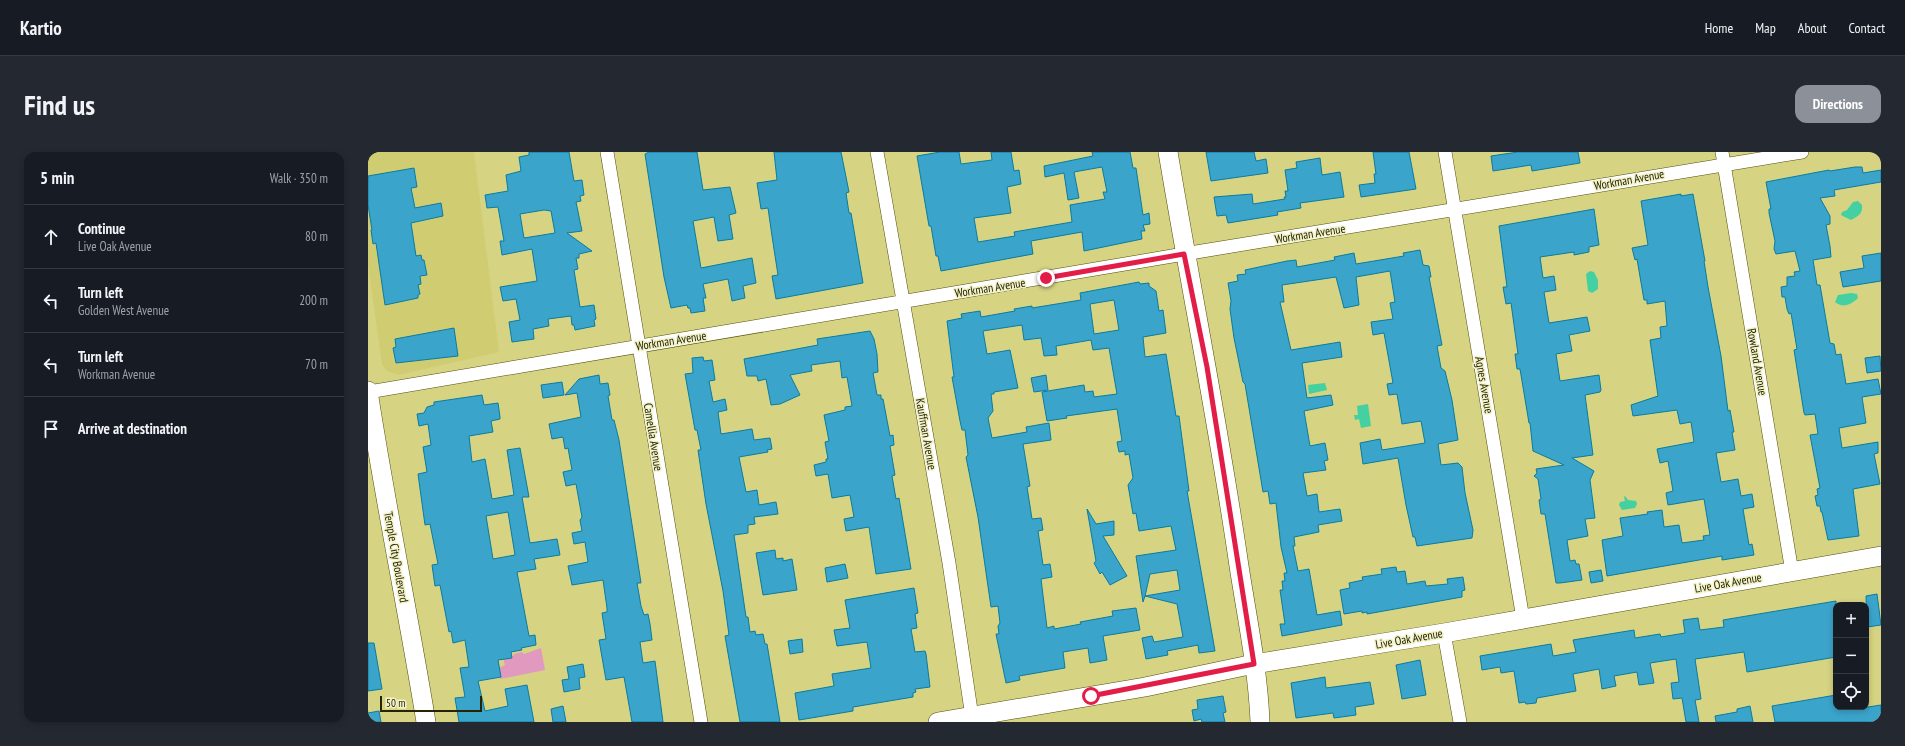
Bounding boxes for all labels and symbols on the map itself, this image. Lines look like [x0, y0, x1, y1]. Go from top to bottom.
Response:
street label: Workman Avenue [1593, 166, 1665, 193]
street label: Workman Avenue [1274, 221, 1346, 246]
route end [1037, 269, 1055, 287]
street label: Workman Avenue [954, 275, 1026, 300]
street label: Rowland Avenue [1744, 327, 1771, 397]
street label: Workman Avenue [635, 328, 707, 353]
street label: Agnes Avenue [1472, 355, 1497, 415]
street label: Kauffman Avenue [913, 397, 940, 471]
street label: Camellia Avenue [641, 402, 666, 472]
street label: Temple City Boulevard [381, 510, 412, 604]
street label: Live Oak Avenue [1693, 569, 1763, 596]
street label: Live Oak Avenue [1374, 625, 1444, 652]
route start [1082, 687, 1100, 705]
scale bar [380, 694, 482, 713]

